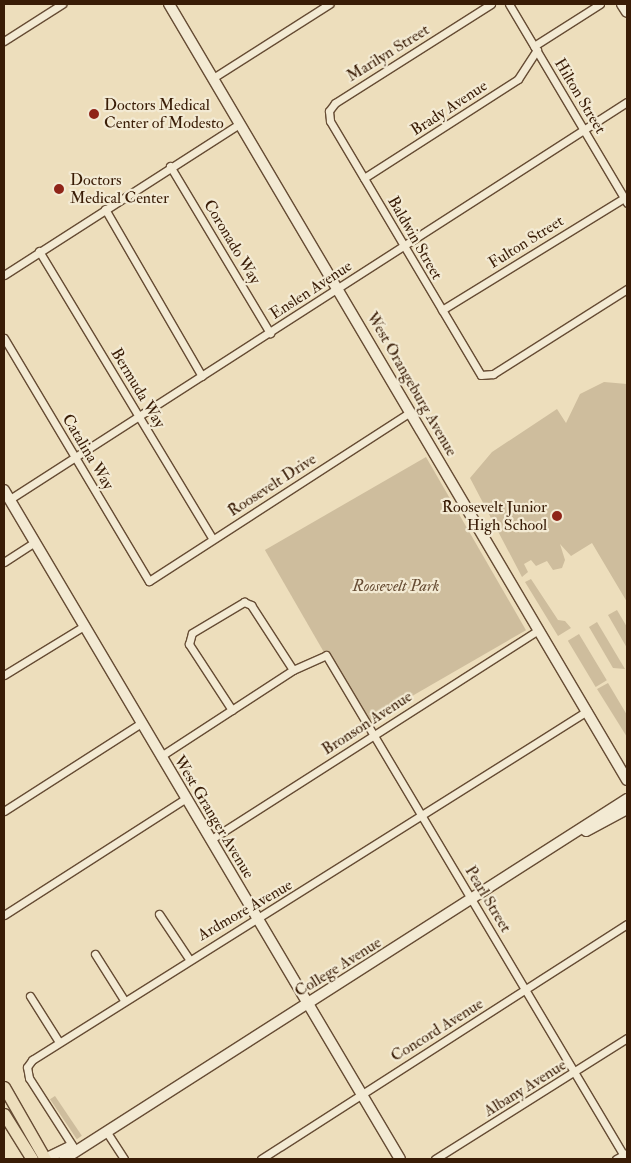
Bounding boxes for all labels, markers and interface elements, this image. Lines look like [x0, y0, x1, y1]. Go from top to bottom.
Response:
street label: Marilyn Street [343, 20, 433, 86]
street label: Hilton Street [550, 55, 610, 137]
street label: Brady Avenue [407, 76, 491, 140]
place label: Doctors Medical Center of Modesto [104, 95, 224, 133]
marker: Doctors Medical Center of Modesto [88, 108, 100, 120]
place label: Doctors Medical Center [70, 170, 169, 208]
marker: Doctors Medical Center [52, 182, 66, 196]
street label: Baldwin Street [383, 193, 447, 283]
street label: Coronado Way [199, 196, 265, 288]
street label: Fulton Street [485, 211, 567, 273]
street label: Enslen Avenue [266, 256, 356, 324]
street label: West Orangeburg Avenue [363, 308, 461, 460]
street label: Bermuda Way [107, 345, 169, 431]
street label: Catalina Way [58, 411, 118, 493]
street label: Roosevelt Drive [224, 449, 320, 521]
place label: Roosevelt Junior High School [442, 497, 547, 535]
marker: Roosevelt Junior High School [551, 510, 563, 522]
park label: Roosevelt Park [353, 576, 439, 596]
street label: Bronson Avenue [318, 687, 416, 759]
street label: West Granger Avenue [170, 752, 258, 882]
street label: Pearl Street [461, 862, 515, 936]
street label: Ardmore Avenue [194, 875, 296, 945]
street label: College Avenue [291, 933, 385, 1001]
street label: Concord Avenue [387, 994, 487, 1066]
street label: Albany Avenue [480, 1055, 570, 1121]

